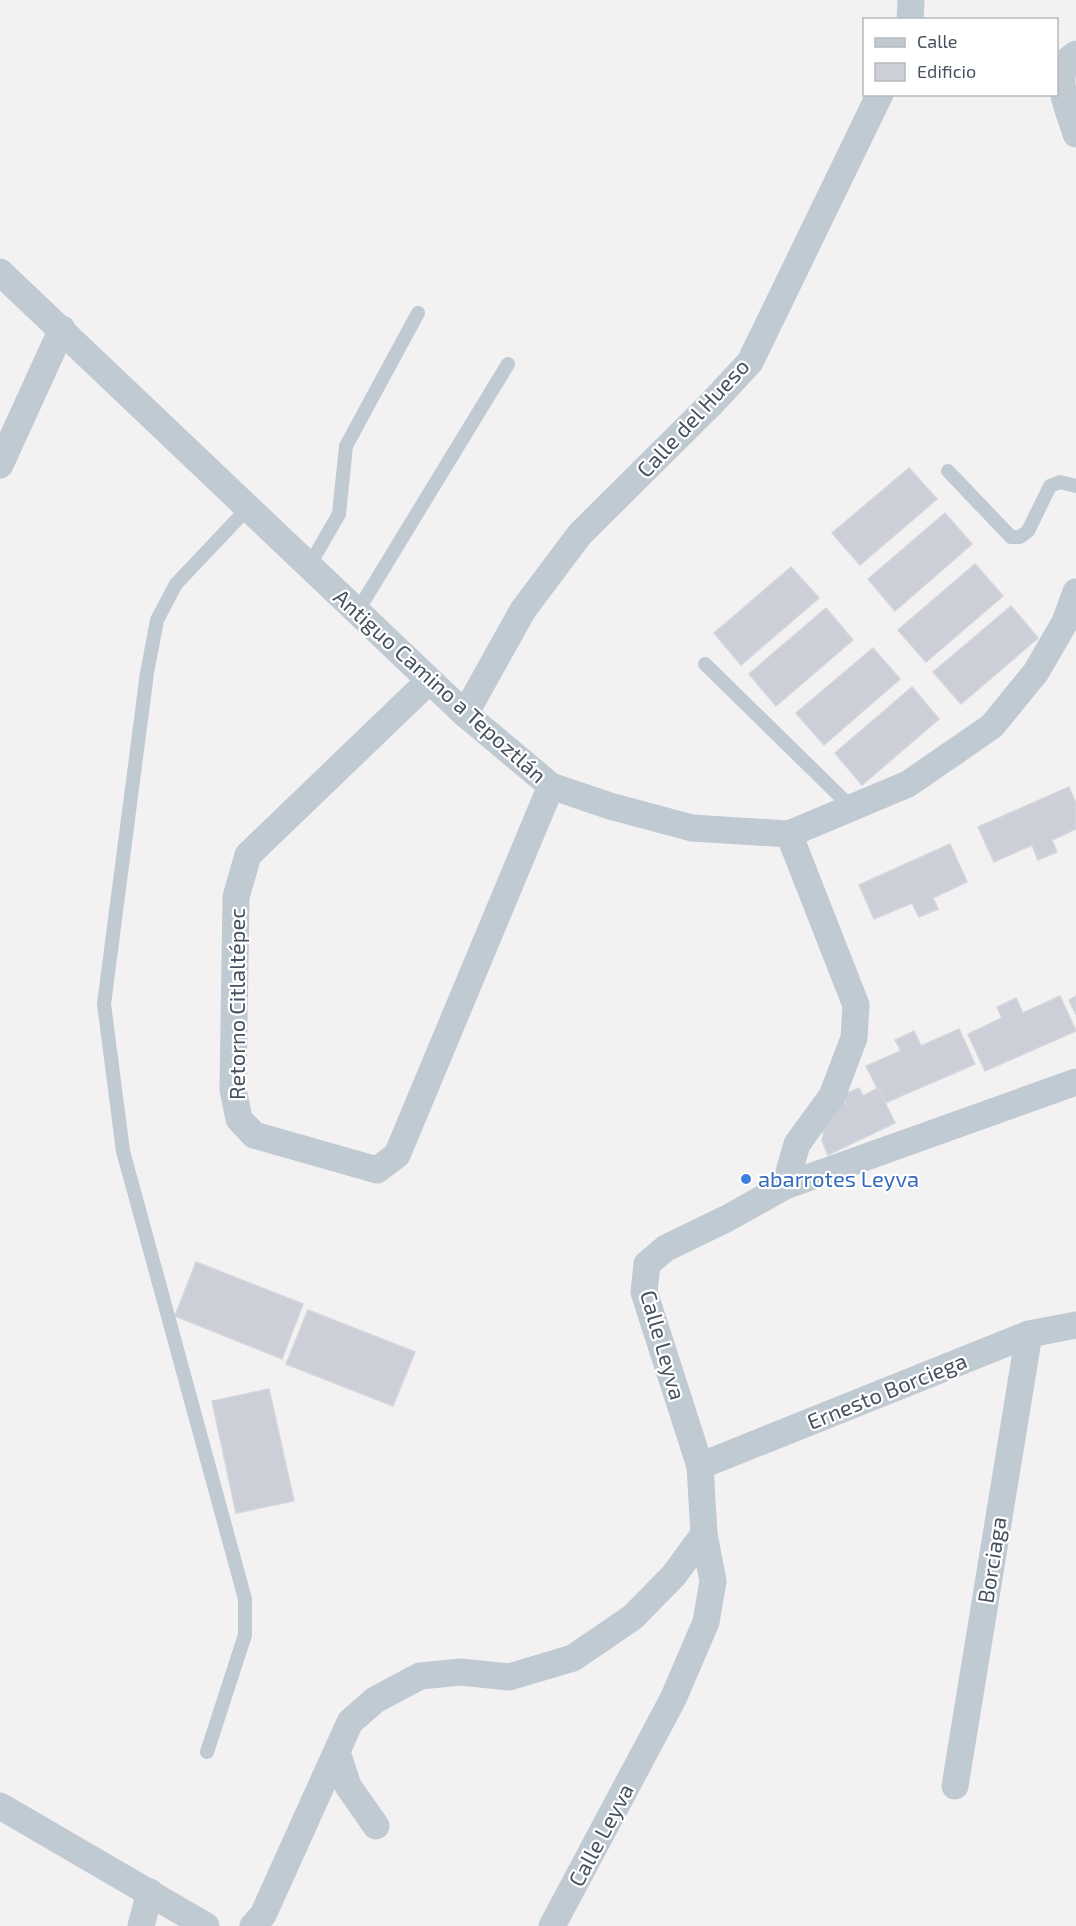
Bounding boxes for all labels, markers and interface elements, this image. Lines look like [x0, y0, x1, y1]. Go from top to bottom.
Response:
legend [863, 18, 1058, 96]
text: Calle [917, 30, 958, 52]
text: Edificio [917, 60, 976, 82]
street label: Calle del Hueso [631, 353, 754, 482]
street label: Antiguo Camino a Tepoztlán [329, 583, 552, 788]
street label: Retorno Citlaltépec [223, 908, 249, 1100]
place label: abarrotes Leyva [758, 1165, 919, 1191]
marker: abarrotes Leyva [739, 1172, 753, 1186]
street label: Calle Leyva [636, 1287, 692, 1402]
street label: Ernesto Borciega [803, 1346, 970, 1434]
street label: Borciaga [971, 1515, 1011, 1605]
street label: Calle Leyva [562, 1779, 638, 1890]

